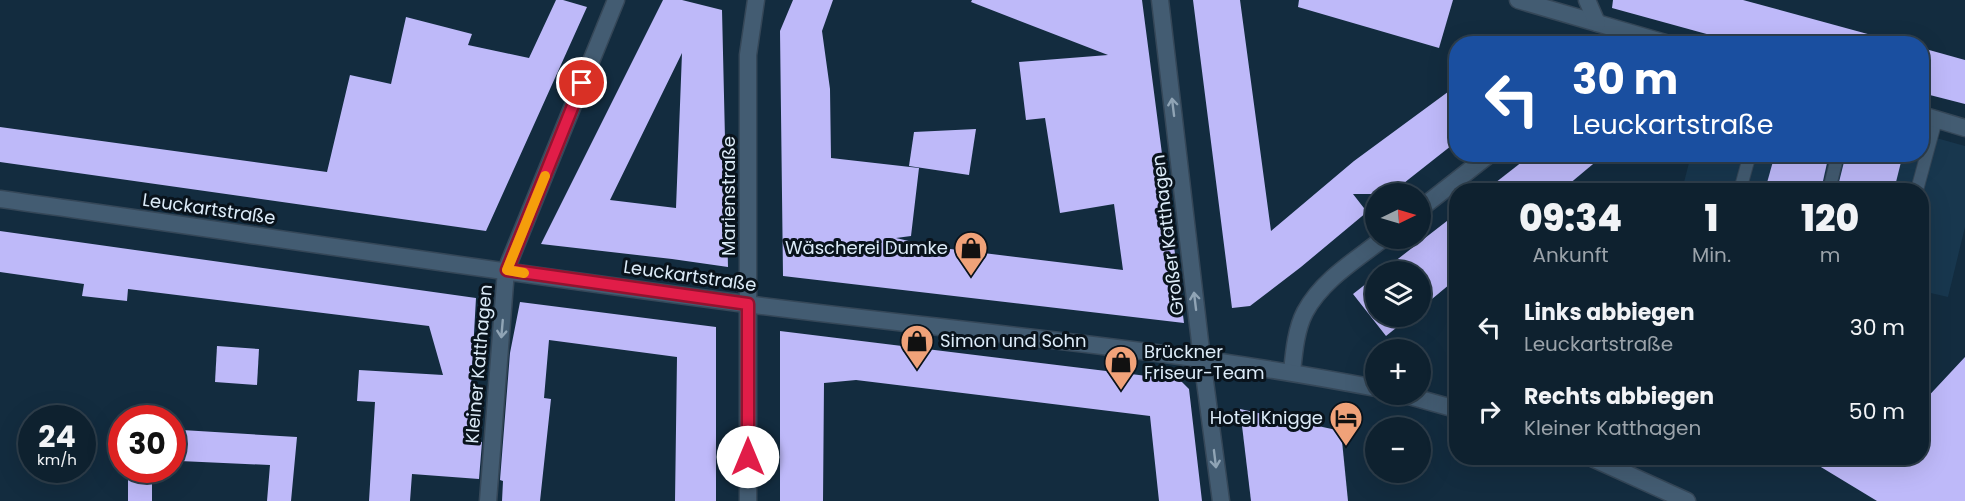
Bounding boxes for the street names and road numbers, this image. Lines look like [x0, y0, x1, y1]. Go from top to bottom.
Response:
street label: Marienstraße [716, 136, 741, 256]
street label: Großer Katthagen [1145, 153, 1190, 317]
street label: Leuckartstraße [141, 187, 277, 230]
street label: Leuckartstraße [622, 254, 758, 297]
street label: Kleiner Katthagen [459, 283, 498, 445]

